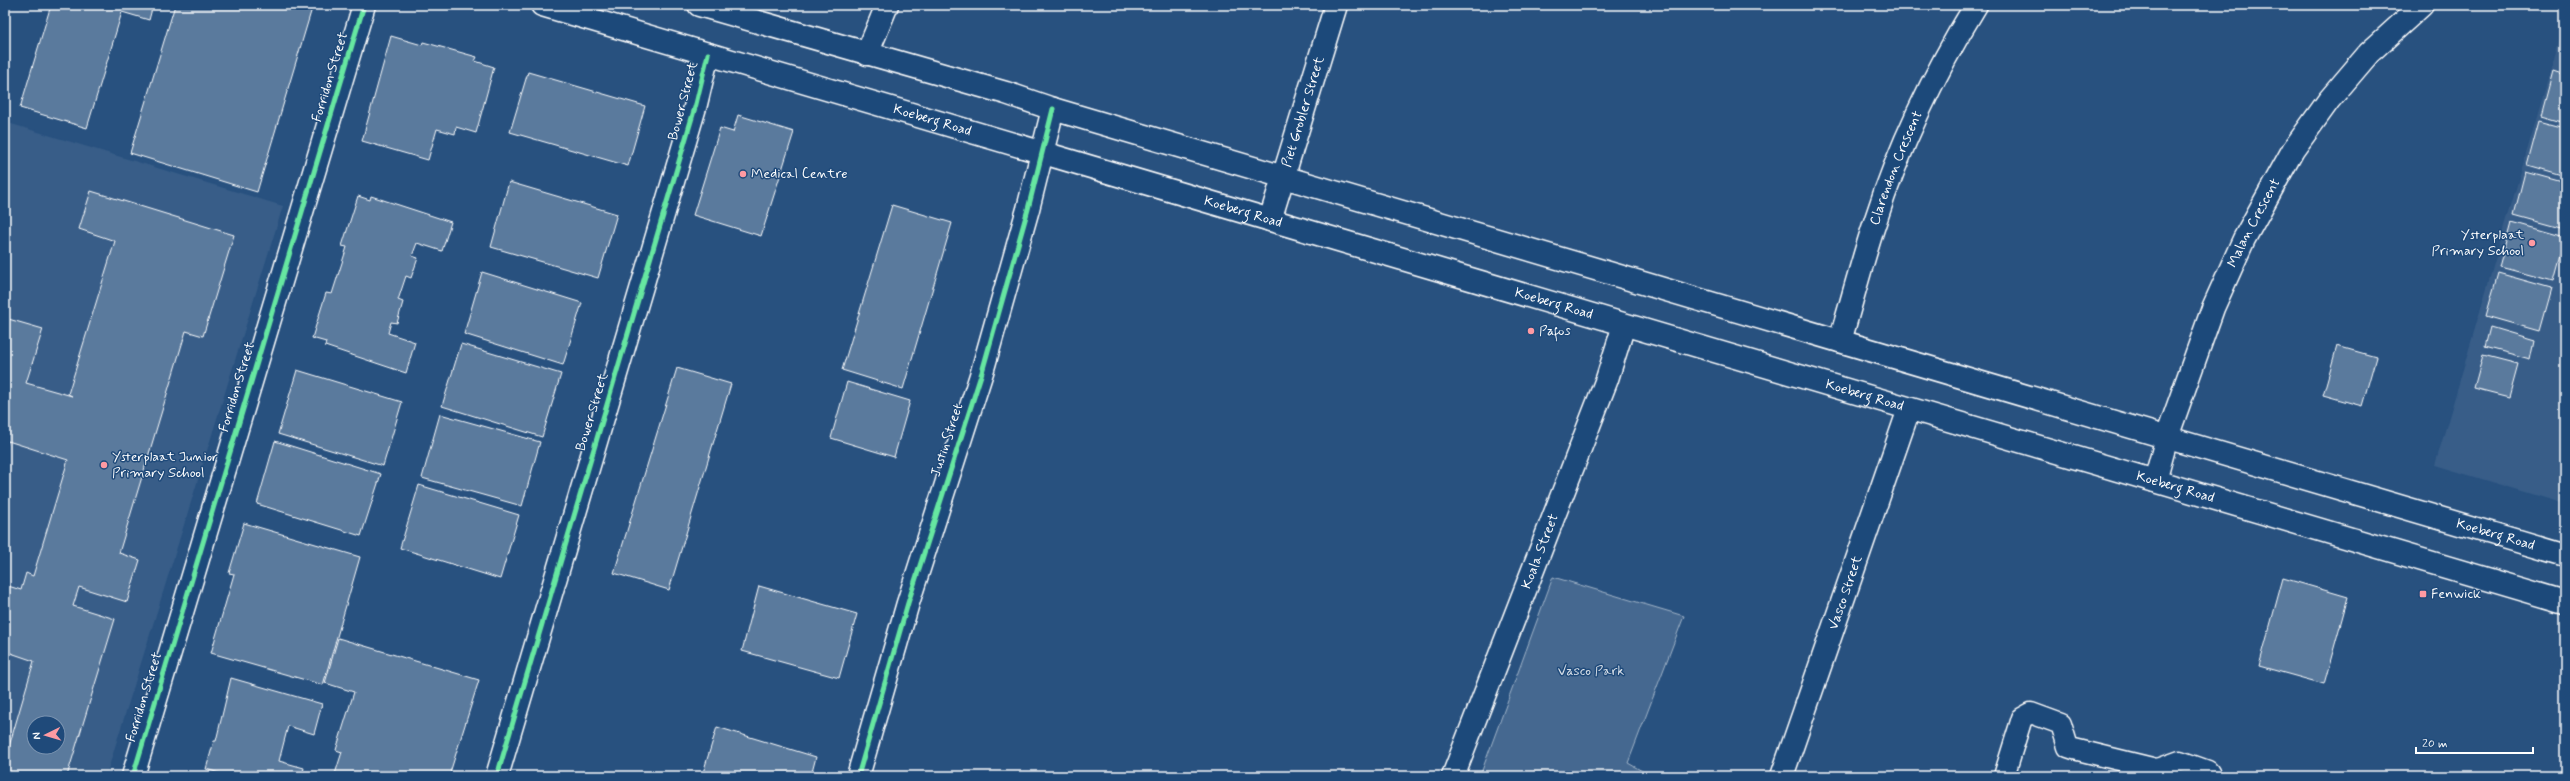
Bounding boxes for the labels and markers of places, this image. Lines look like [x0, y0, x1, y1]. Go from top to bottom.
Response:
place label: Medical Centre [751, 165, 848, 183]
marker: Medical Centre [738, 169, 748, 179]
place label: Ysterplaat Primary School [2431, 226, 2525, 260]
marker: Ysterplaat Primary School [2527, 238, 2537, 248]
place label: Pafos [1539, 322, 1571, 342]
marker: Pafos [1526, 326, 1536, 336]
place label: Ysterplaat Junior Primary School [112, 448, 218, 482]
marker: Ysterplaat Junior Primary School [99, 460, 109, 470]
place label: Fenwick [2431, 585, 2481, 603]
marker: Fenwick [2418, 589, 2428, 599]

